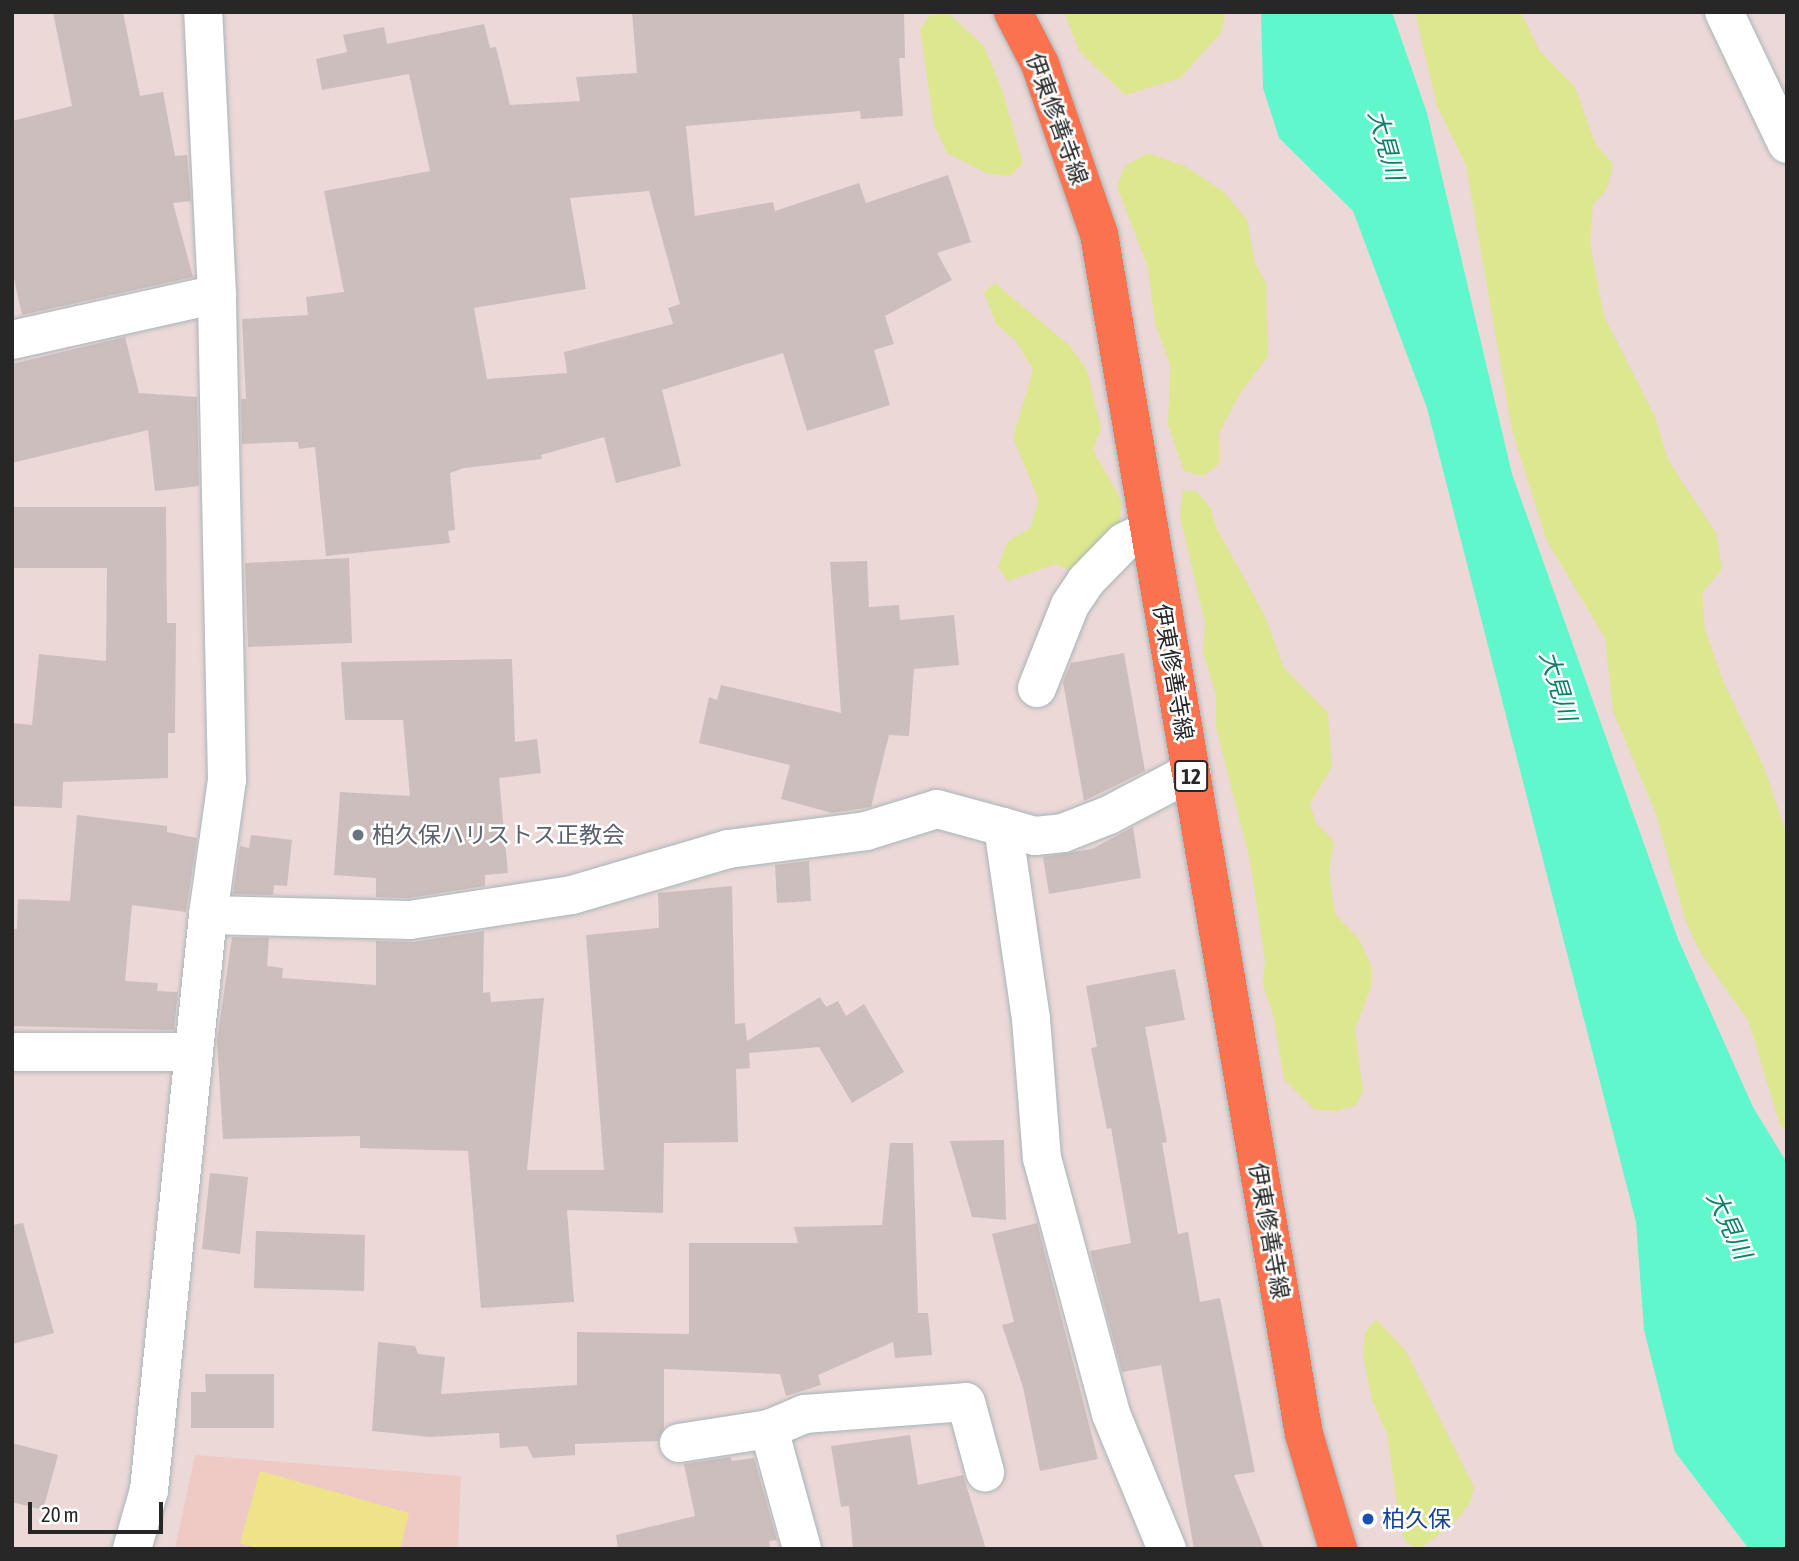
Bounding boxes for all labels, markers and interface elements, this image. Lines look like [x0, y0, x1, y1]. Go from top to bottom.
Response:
street label: 伊東修善寺線 [1020, 49, 1094, 189]
water label: 大見川 [1362, 106, 1410, 184]
street label: 伊東修善寺線 [1147, 602, 1199, 742]
water label: 大見川 [1534, 647, 1582, 725]
road number: 12 [1174, 758, 1208, 794]
place label: 柏久保ハリストス正教会 [372, 821, 625, 849]
marker: 柏久保ハリストス正教会 [350, 827, 366, 843]
street label: 伊東修善寺線 [1243, 1161, 1295, 1301]
water label: 大見川 [1701, 1186, 1757, 1264]
scale bar [32, 1488, 166, 1532]
text: 20 m [41, 1502, 79, 1526]
place label: 柏久保 [1382, 1505, 1451, 1533]
marker: 柏久保 [1360, 1511, 1376, 1527]

